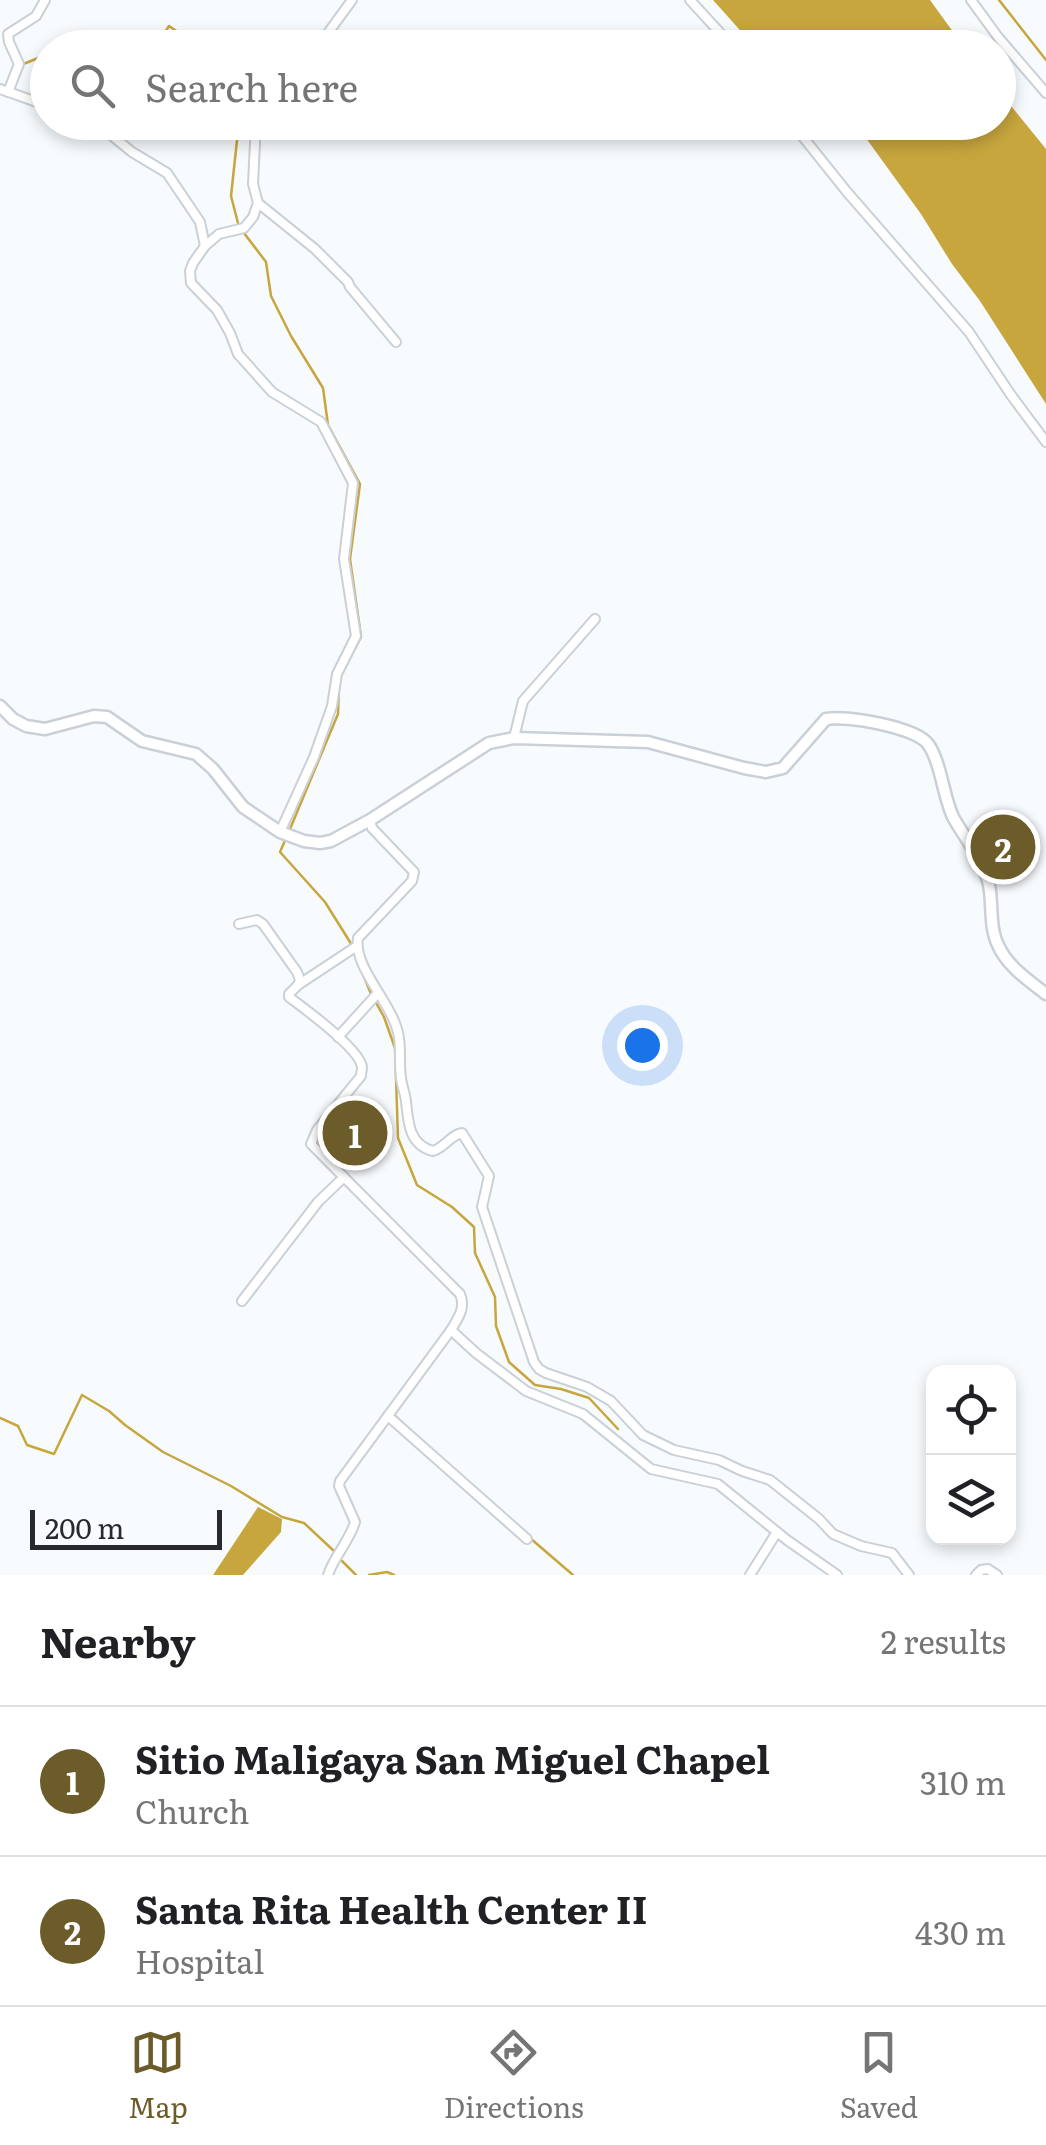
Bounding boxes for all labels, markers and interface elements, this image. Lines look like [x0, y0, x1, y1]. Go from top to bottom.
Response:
search box [30, 30, 1016, 140]
text: Search here [145, 57, 358, 114]
icon: search [65, 58, 120, 113]
pin: 2 [970, 810, 1036, 884]
your location [617, 1020, 668, 1071]
pin: 1 [322, 1096, 388, 1170]
map controls [926, 1365, 1016, 1545]
button: locate [926, 1365, 1016, 1455]
button: layers [926, 1455, 1016, 1545]
scale bar [30, 1505, 222, 1550]
text: 200 m [45, 1506, 124, 1548]
text: Nearby [40, 1609, 196, 1671]
text: 2 results [881, 1616, 1006, 1664]
text: Sitio Maligaya San Miguel Chapel [135, 1729, 770, 1786]
text: 1 [66, 1757, 79, 1805]
text: 310 m [920, 1757, 1006, 1805]
text: Church [135, 1786, 249, 1834]
text: Santa Rita Health Center II [135, 1879, 648, 1936]
text: 2 [64, 1907, 81, 1955]
text: 430 m [915, 1907, 1006, 1955]
text: Hospital [135, 1936, 264, 1984]
tab: Map [128, 2025, 188, 2127]
tab: Directions [444, 2025, 584, 2127]
tab: Saved [840, 2025, 918, 2127]

